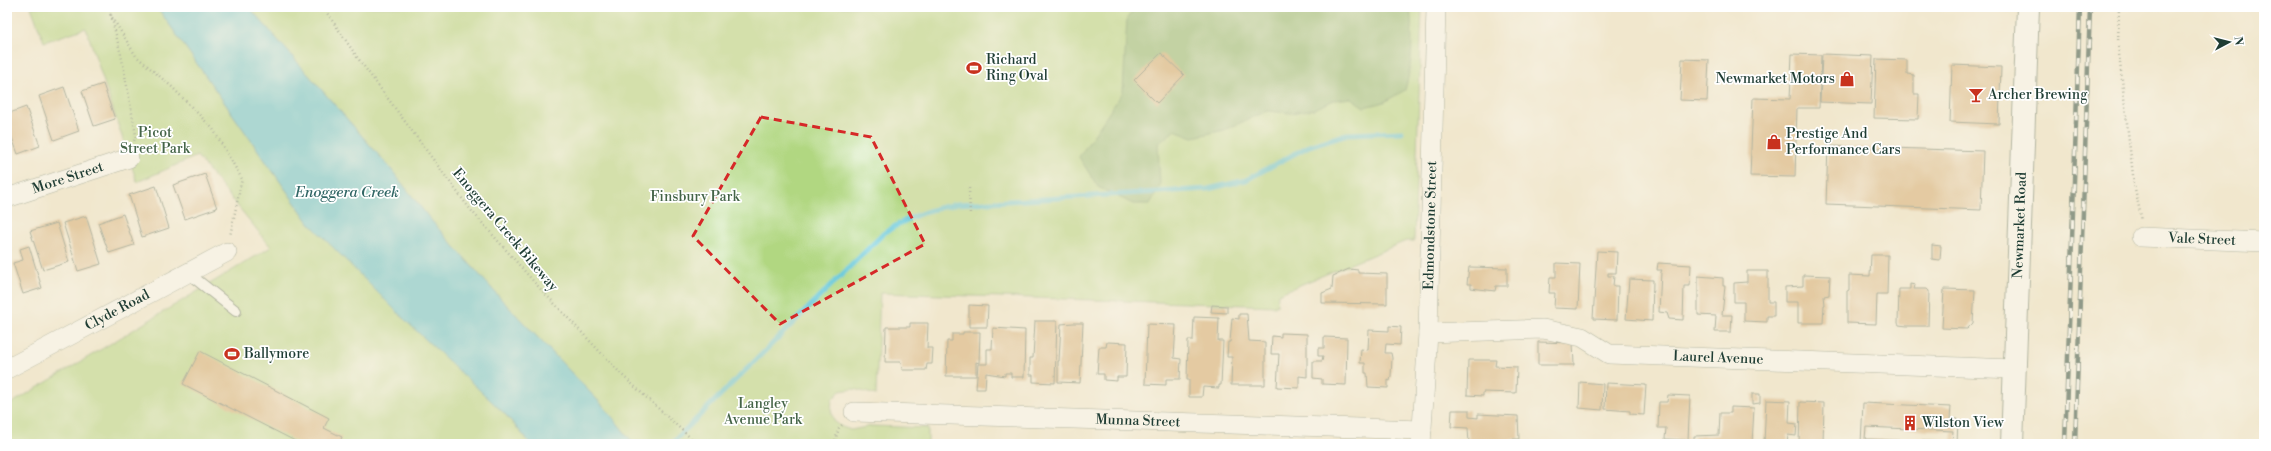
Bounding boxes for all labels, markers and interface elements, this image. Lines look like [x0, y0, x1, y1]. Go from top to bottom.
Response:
north arrow [2209, 22, 2249, 62]
text: N [2230, 36, 2245, 46]
place label: Richard Ring Oval [986, 51, 1048, 85]
sports icon: Richard Ring Oval [965, 59, 983, 77]
place label: Newmarket Motors [1716, 70, 1835, 88]
shop icon: Newmarket Motors [1838, 70, 1856, 88]
bar icon: Archer Brewing [1967, 86, 1985, 104]
place label: Archer Brewing [1987, 86, 2088, 104]
park label: Picot Street Park [120, 124, 191, 158]
place label: Prestige And Performance Cars [1786, 125, 1901, 159]
shop icon: Prestige And Performance Cars [1765, 133, 1783, 151]
street label: More Street [30, 158, 106, 198]
street label: Edmondstone Street [1420, 160, 1441, 290]
street label: Enoggera Creek Bikeway [448, 165, 562, 295]
street label: Newmarket Road [2009, 171, 2031, 279]
water label: Enoggera Creek [294, 183, 399, 202]
park label: Finsbury Park [650, 188, 740, 206]
street label: Vale Street [2167, 229, 2236, 250]
street label: Clyde Road [82, 286, 153, 335]
sports icon: Ballymore [223, 345, 241, 363]
place label: Ballymore [243, 345, 309, 363]
street label: Laurel Avenue [1673, 347, 1764, 369]
park label: Langley Avenue Park [723, 395, 803, 429]
street label: Munna Street [1095, 411, 1181, 431]
building icon: Wilston View [1901, 414, 1919, 432]
place label: Wilston View [1921, 414, 2004, 432]

